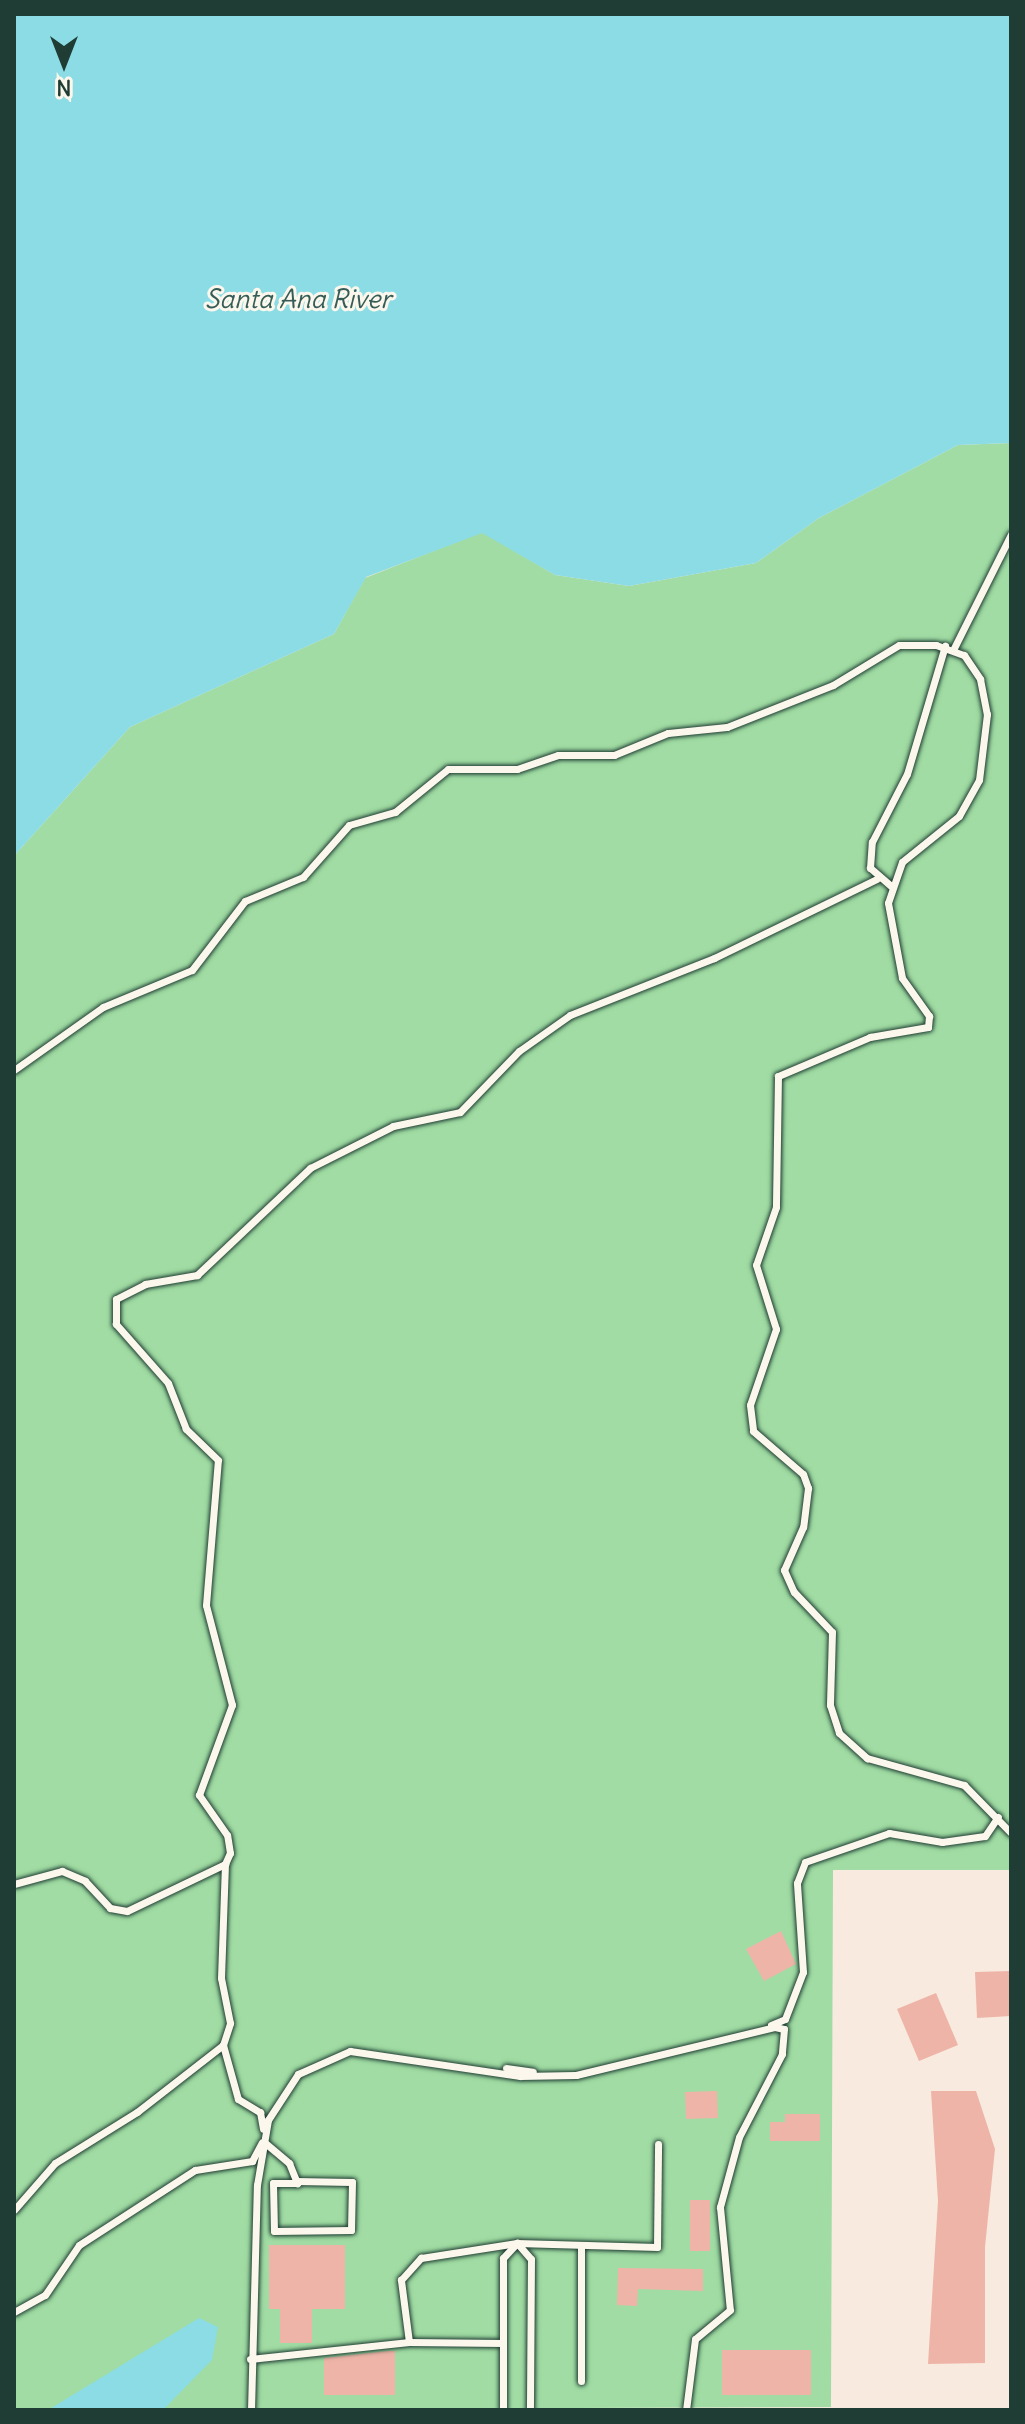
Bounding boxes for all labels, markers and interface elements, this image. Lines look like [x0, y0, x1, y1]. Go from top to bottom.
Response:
north arrow [24, 24, 104, 104]
text: N [56, 74, 72, 102]
water label: Santa Ana River [205, 283, 391, 315]

